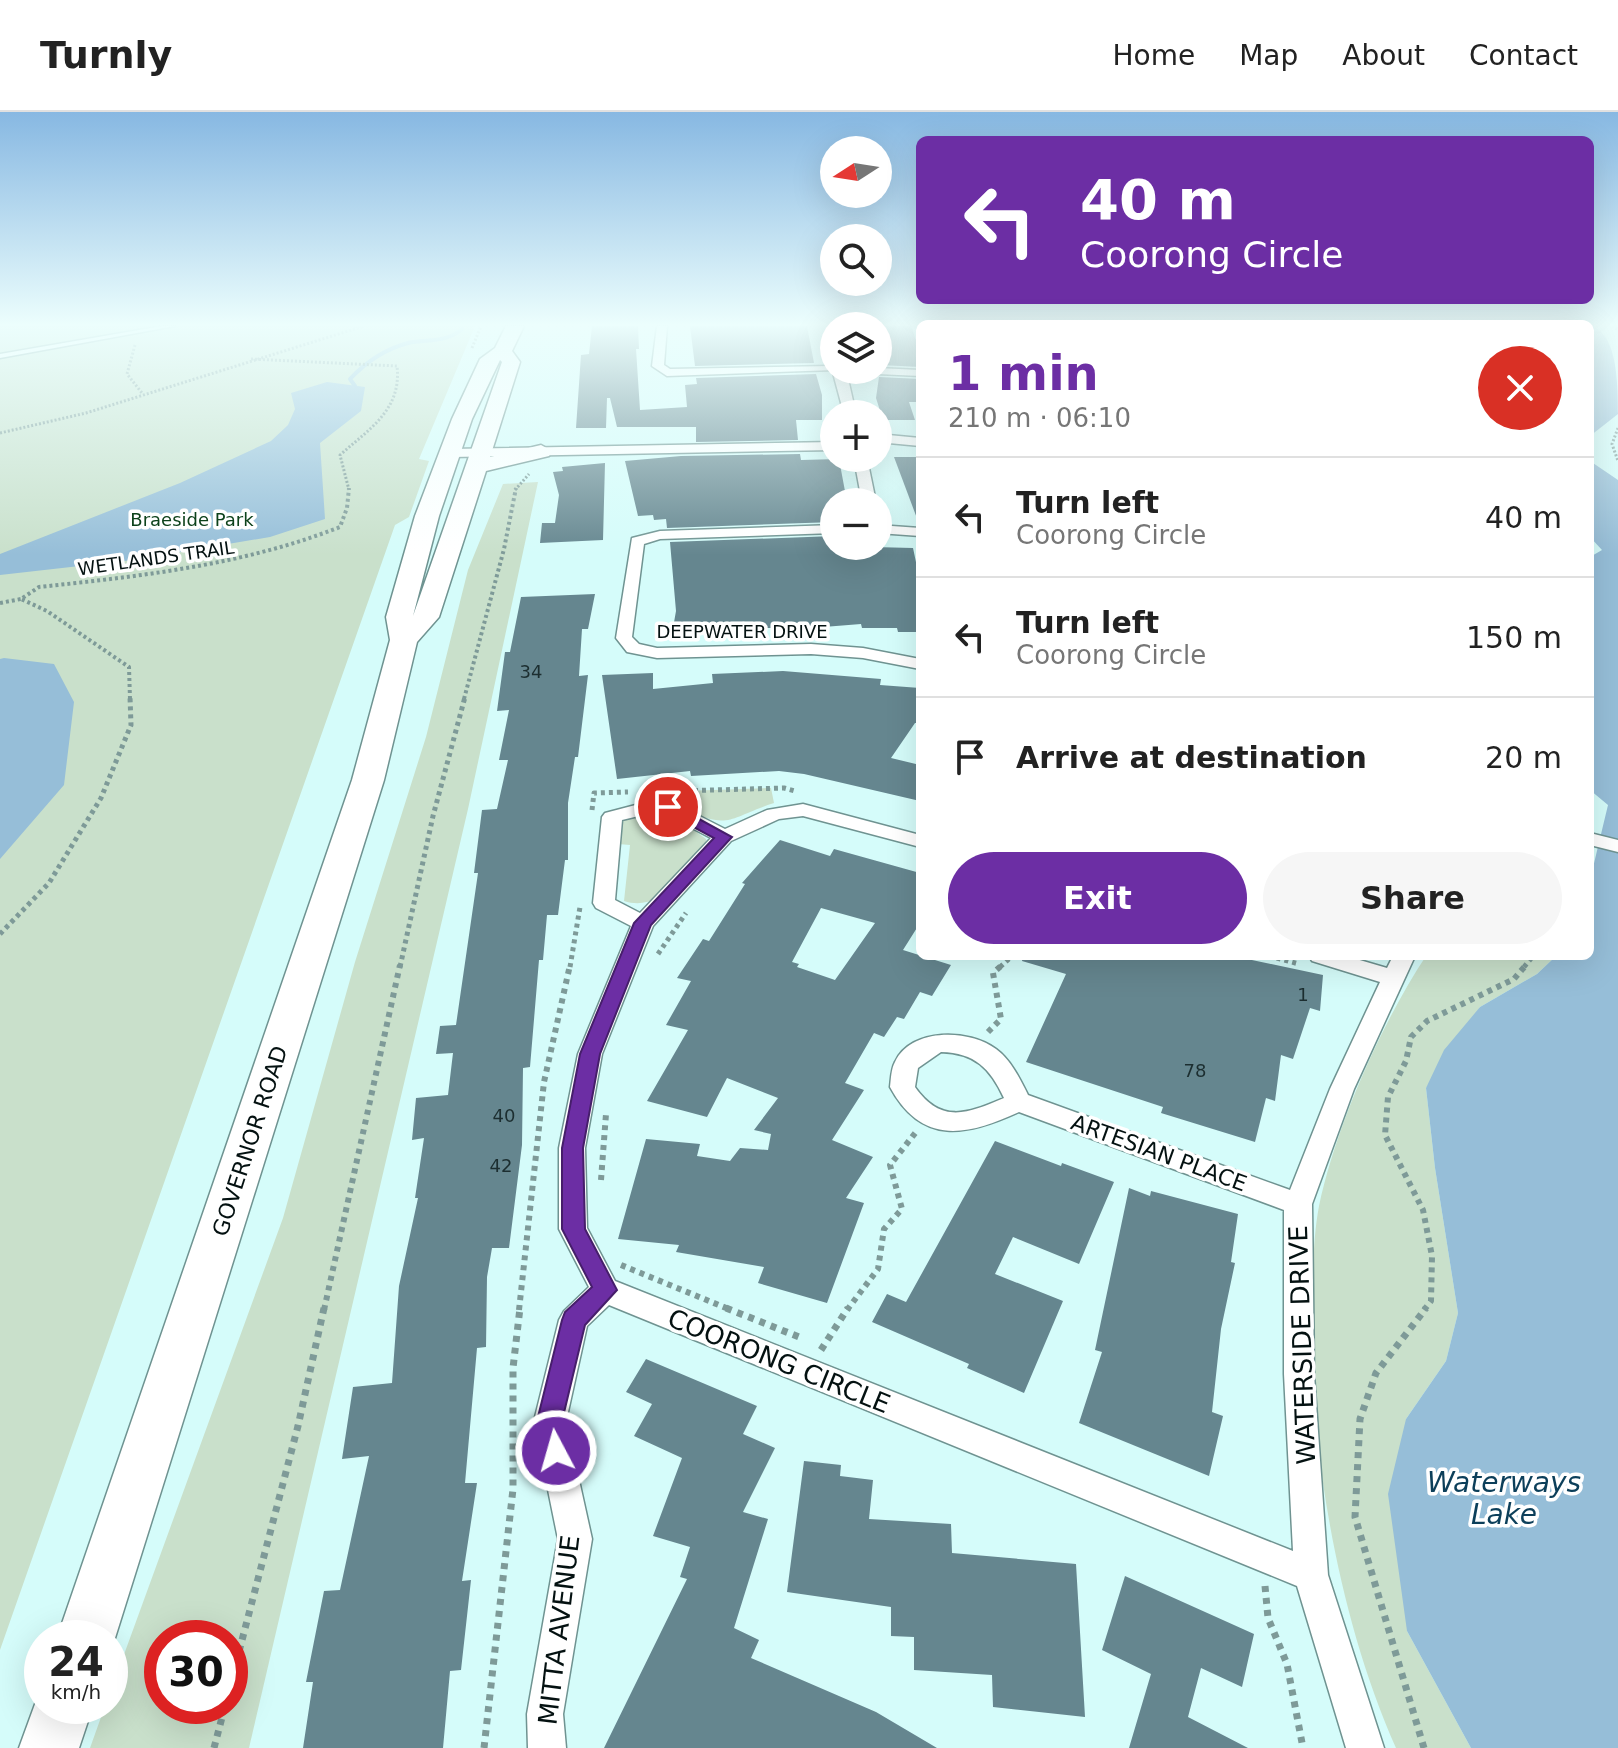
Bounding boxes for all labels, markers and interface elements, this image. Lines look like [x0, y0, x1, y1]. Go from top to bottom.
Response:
text: Turnly [40, 33, 172, 77]
text: Home [1112, 39, 1195, 72]
text: Map [1239, 39, 1298, 72]
text: About [1342, 39, 1425, 72]
text: Contact [1469, 39, 1578, 72]
north arrow [820, 136, 892, 208]
map controls [820, 136, 892, 560]
text: 40 m [1080, 167, 1236, 232]
icon: left [948, 168, 1052, 272]
button: search [820, 224, 892, 296]
text: Coorong Circle [1080, 234, 1343, 275]
button: layers [820, 312, 892, 384]
text: 1 min [948, 345, 1099, 401]
button: close [1478, 346, 1562, 430]
button: + [820, 400, 892, 472]
text: 210 m · 06:10 [948, 403, 1131, 433]
text: Turn left [1016, 485, 1159, 520]
button: − [820, 488, 892, 560]
icon: left [948, 495, 992, 539]
text: 40 m [1485, 500, 1562, 535]
park label: Braeside Park [130, 509, 254, 530]
text: Coorong Circle [1016, 520, 1206, 550]
street label: WETLANDS TRAIL [76, 537, 236, 579]
text: Turn left [1016, 605, 1159, 640]
icon: left [948, 615, 992, 659]
text: 150 m [1466, 620, 1562, 655]
street label: DEEPWATER DRIVE [656, 621, 828, 642]
text: Coorong Circle [1016, 640, 1206, 670]
house number: 34 [520, 661, 542, 682]
icon: arrive [948, 735, 992, 779]
text: Arrive at destination [1016, 740, 1367, 775]
text: 20 m [1485, 740, 1562, 775]
pin [634, 773, 702, 841]
icon: arrive [646, 785, 690, 829]
button: Exit [948, 852, 1247, 944]
button: Share [1263, 852, 1562, 944]
house number: 1 [1297, 984, 1309, 1005]
street label: GOVERNOR ROAD [207, 1043, 293, 1239]
house number: 78 [1184, 1060, 1206, 1081]
house number: 40 [493, 1105, 515, 1126]
street label: ARTESIAN PLACE [1068, 1110, 1250, 1196]
house number: 42 [490, 1155, 512, 1176]
street label: WATERSIDE DRIVE [1283, 1225, 1321, 1465]
street label: COORONG CIRCLE [663, 1303, 895, 1419]
position arrow [514, 1409, 598, 1493]
water label: Waterways Lake [1427, 1466, 1581, 1531]
street label: MITTA AVENUE [532, 1534, 586, 1726]
speed limit sign: 30 [144, 1620, 248, 1724]
text: 24 [48, 1639, 104, 1685]
text: km/h [51, 1680, 101, 1704]

